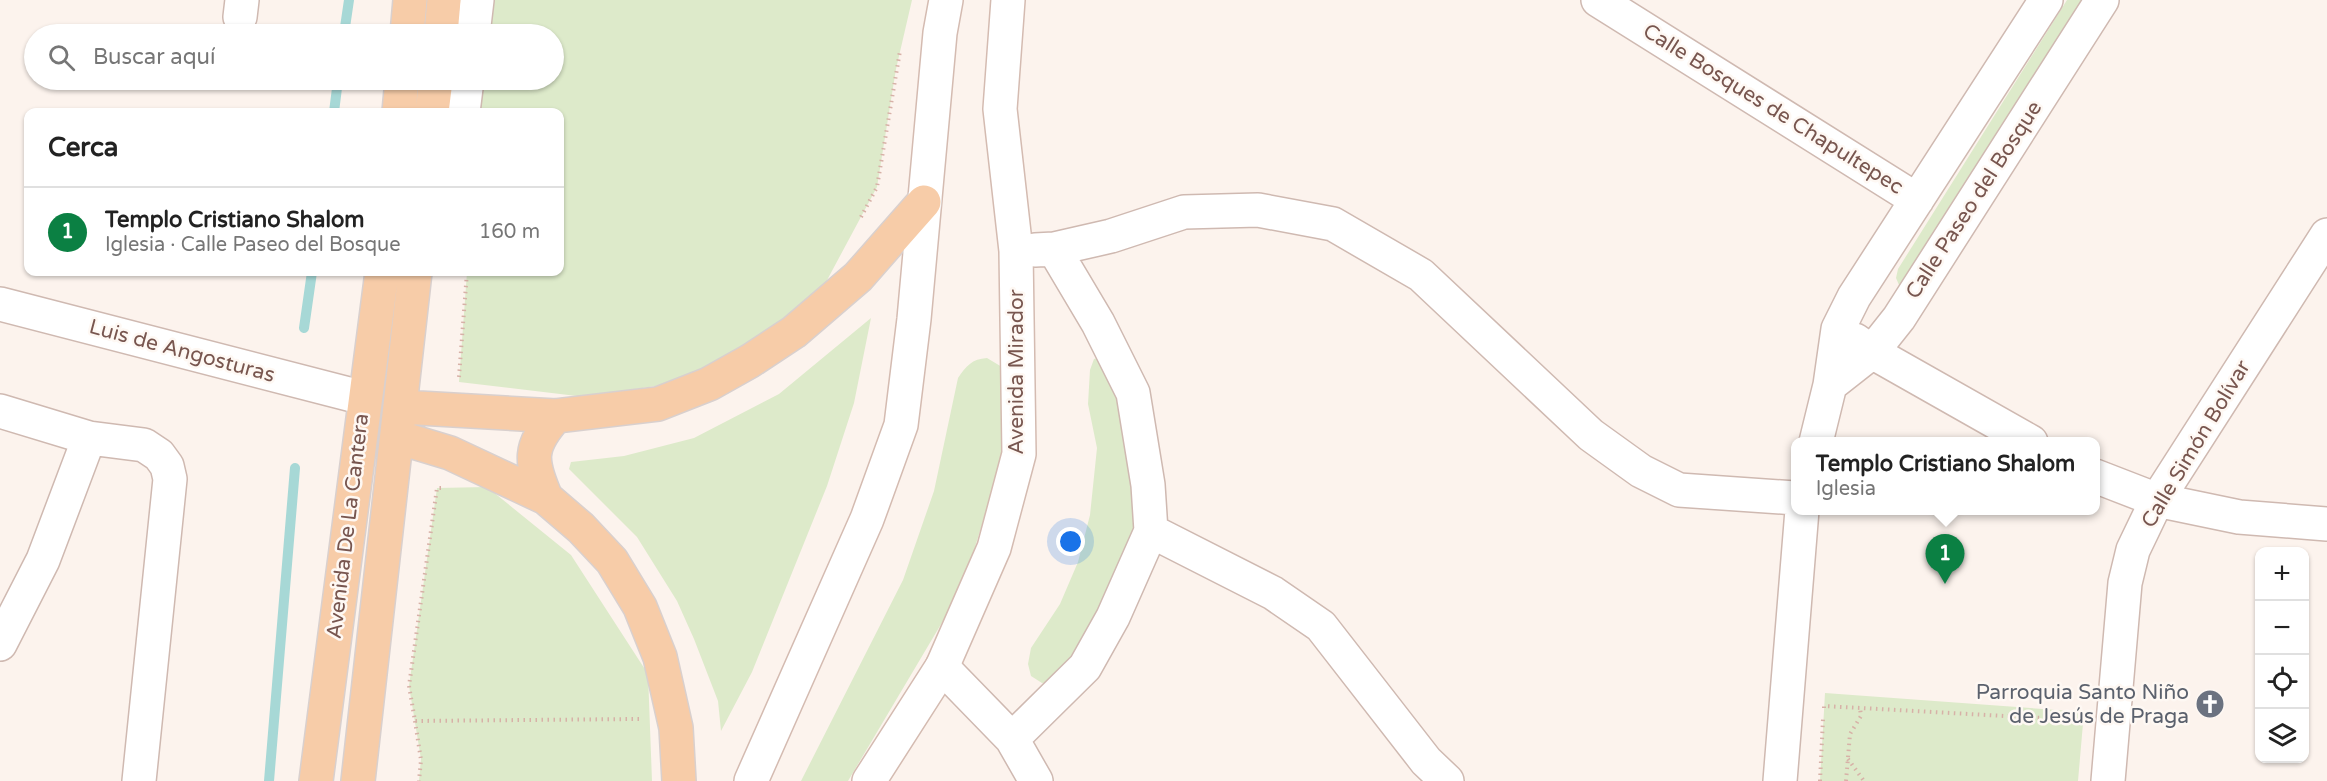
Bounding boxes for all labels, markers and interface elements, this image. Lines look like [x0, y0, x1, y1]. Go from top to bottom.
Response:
street label: Calle Bosques de Chapultepec [1638, 18, 1908, 200]
search box [24, 24, 564, 90]
icon: search [45, 41, 78, 74]
text: Buscar aquí [93, 44, 215, 70]
street label: Calle Paseo del Bosque [1901, 96, 2047, 304]
text: Cerca [48, 132, 118, 163]
text: Templo Cristiano Shalom [105, 207, 365, 233]
text: 1 [61, 220, 74, 244]
text: 160 m [479, 220, 540, 244]
text: Iglesia · Calle Paseo del Bosque [105, 233, 401, 257]
street label: Avenida Mirador [1004, 289, 1029, 455]
street label: Luis de Angosturas [86, 314, 278, 388]
street label: Calle Simón Bolívar [2136, 356, 2256, 532]
street label: Avenida De La Cantera [322, 412, 374, 640]
popup [1791, 437, 2100, 515]
text: Templo Cristiano Shalom [1816, 451, 2075, 477]
text: Iglesia [1816, 477, 1876, 501]
your location [1056, 527, 1085, 556]
pin: 1 [1926, 534, 1964, 584]
map controls [2255, 547, 2309, 763]
button: + [2255, 547, 2309, 601]
button: − [2255, 601, 2309, 655]
button: locate [2255, 655, 2309, 709]
place label: Parroquia Santo Niño de Jesús de Praga [1976, 680, 2189, 729]
church icon: Parroquia Santo Niño de Jesús de Praga [2194, 688, 2226, 720]
button: layers [2255, 709, 2309, 763]

